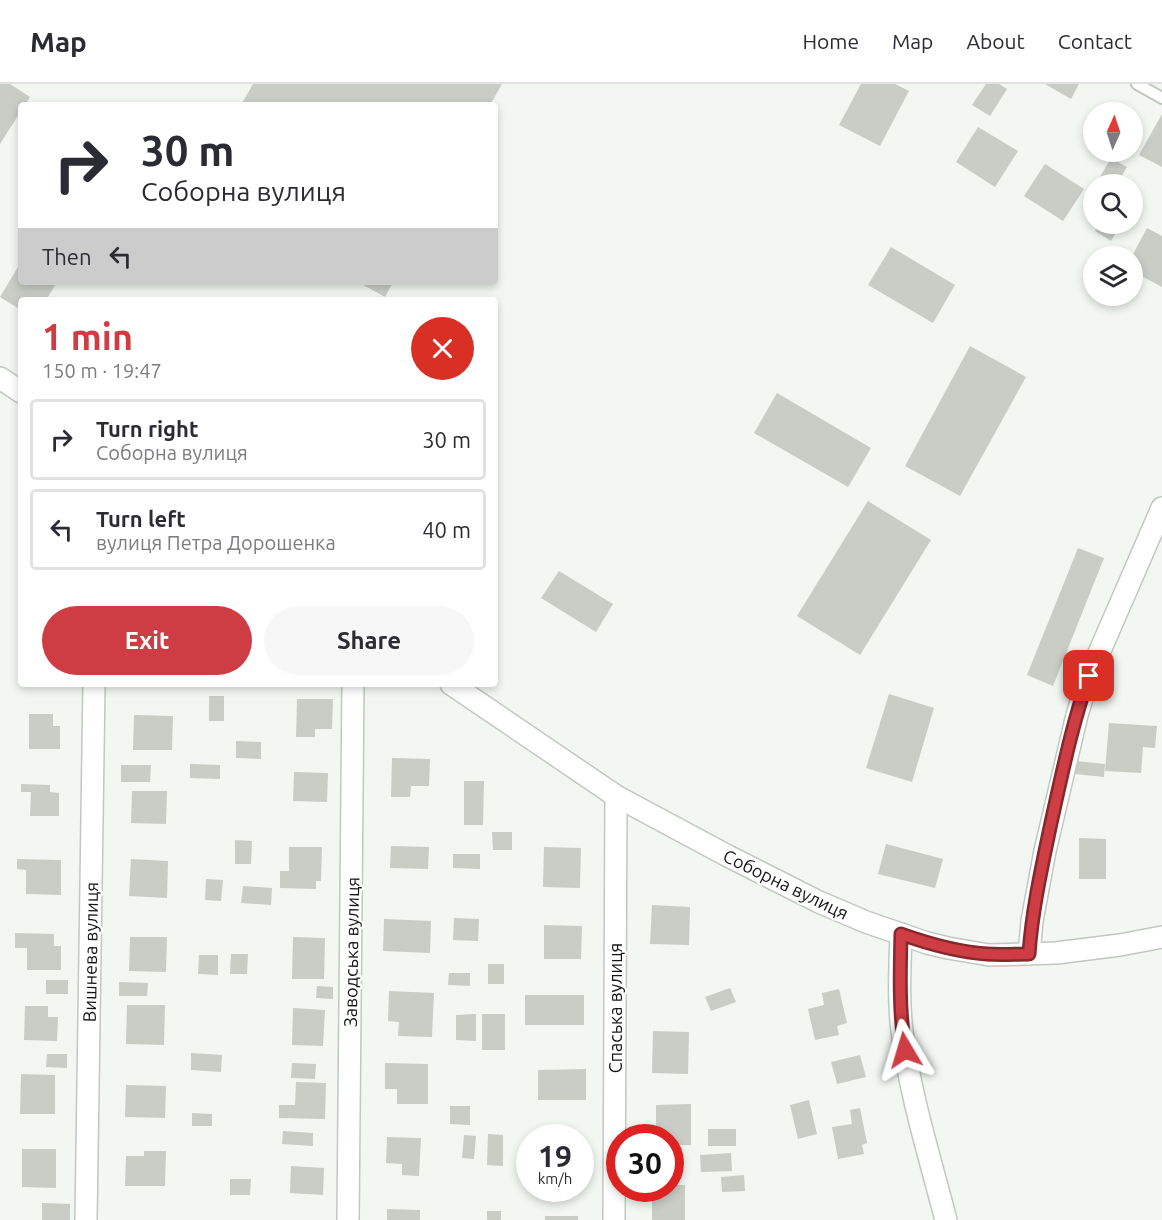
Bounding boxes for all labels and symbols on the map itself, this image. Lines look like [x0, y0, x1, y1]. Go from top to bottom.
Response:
north arrow [1083, 102, 1143, 162]
pin [1063, 650, 1114, 701]
street label: Соборна вулиця [720, 845, 852, 923]
street label: Заводська вулиця [340, 877, 362, 1027]
street label: Вишнева вулиця [79, 882, 101, 1022]
street label: Спаська вулиця [605, 943, 625, 1073]
position arrow [873, 1018, 937, 1082]
speed limit sign: 30 [606, 1124, 684, 1202]

